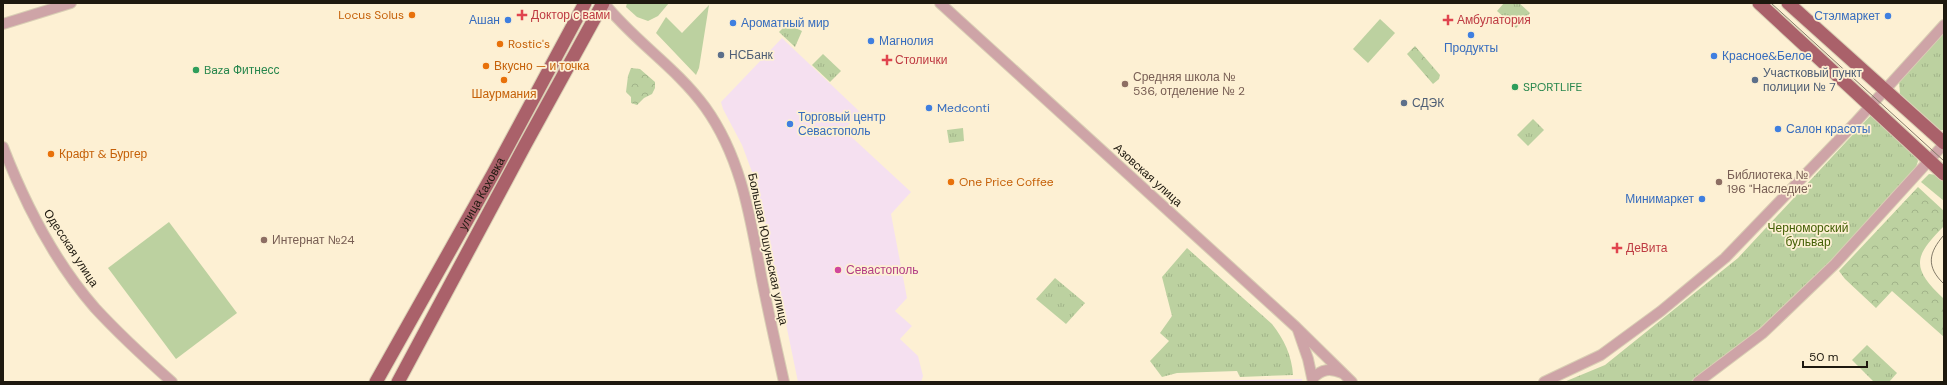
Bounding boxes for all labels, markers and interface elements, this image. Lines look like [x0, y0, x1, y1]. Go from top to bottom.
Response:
place label: Locus Solus [338, 7, 404, 23]
place label: Доктор с вами [531, 7, 610, 23]
place label: Стэлмаркет [1814, 8, 1881, 24]
marker: Доктор с вами [516, 9, 528, 21]
marker: Locus Solus [407, 10, 417, 20]
marker: Стэлмаркет [1883, 11, 1893, 21]
place label: Ашан [469, 12, 500, 28]
place label: Амбулатория [1457, 12, 1531, 28]
marker: Амбулатория [1442, 14, 1454, 26]
marker: Ашан [503, 15, 513, 25]
place label: Ароматный мир [741, 15, 830, 31]
marker: Ароматный мир [728, 18, 738, 28]
marker: Продукты [1466, 30, 1476, 40]
place label: Магнолия [879, 33, 933, 49]
place label: Rostic's [508, 36, 550, 52]
marker: Магнолия [866, 36, 876, 46]
marker: Rostic's [495, 39, 505, 49]
place label: Продукты [1444, 40, 1498, 56]
place label: НСБанк [729, 47, 774, 63]
place label: Красное&Белое [1722, 48, 1812, 64]
marker: НСБанк [716, 50, 726, 60]
marker: Красное&Белое [1709, 51, 1719, 61]
place label: Столички [895, 52, 947, 68]
marker: Столички [882, 55, 892, 65]
place label: Вкусно — и точка [494, 58, 590, 74]
marker: Вкусно — и точка [481, 61, 491, 71]
place label: Baza Фитнесс [204, 62, 280, 78]
marker: Baza Фитнесс [191, 65, 201, 75]
place label: Участковый пункт полиции № 7 [1763, 65, 1863, 95]
place label: Средняя школа № 536, отделение № 2 [1133, 69, 1245, 99]
marker: Шаурмания [499, 75, 509, 85]
marker: Участковый пункт полиции № 7 [1750, 75, 1760, 85]
marker: Средняя школа № 536, отделение № 2 [1120, 79, 1130, 89]
place label: SPORTLIFE [1523, 79, 1583, 95]
marker: SPORTLIFE [1510, 82, 1520, 92]
place label: Шаурмания [472, 86, 536, 102]
place label: СДЭК [1412, 95, 1444, 111]
marker: СДЭК [1399, 98, 1409, 108]
place label: Medconti [937, 100, 990, 116]
marker: Medconti [924, 103, 934, 113]
place label: Торговый центр Севастополь [798, 109, 886, 139]
marker: Торговый центр Севастополь [785, 119, 795, 129]
place label: Салон красоты [1786, 121, 1870, 137]
marker: Салон красоты [1773, 124, 1783, 134]
street label: Азовская улица [1110, 140, 1186, 210]
place label: Крафт & Бургер [59, 146, 148, 162]
marker: Крафт & Бургер [46, 149, 56, 159]
street label: улица Каховка [455, 154, 509, 233]
place label: Библиотека № 196 "Наследие" [1727, 167, 1812, 197]
street label: Большая Юшуньская улица [744, 172, 792, 327]
place label: One Price Coffee [959, 174, 1054, 190]
marker: One Price Coffee [946, 177, 956, 187]
marker: Библиотека № 196 "Наследие" [1714, 177, 1724, 187]
place label: Минимаркет [1625, 191, 1694, 207]
marker: Минимаркет [1697, 194, 1707, 204]
street label: Одесская улица [40, 206, 102, 290]
park label: Черноморский бульвар [1768, 220, 1848, 250]
place label: Интернат №24 [272, 232, 355, 248]
marker: Интернат №24 [259, 235, 269, 245]
place label: ДеВита [1626, 240, 1668, 256]
marker: ДеВита [1611, 242, 1623, 254]
place label: Севастополь [846, 262, 918, 278]
marker: Севастополь [833, 265, 843, 275]
scale bar [1803, 343, 1867, 369]
text: 50 m [1809, 349, 1838, 365]

